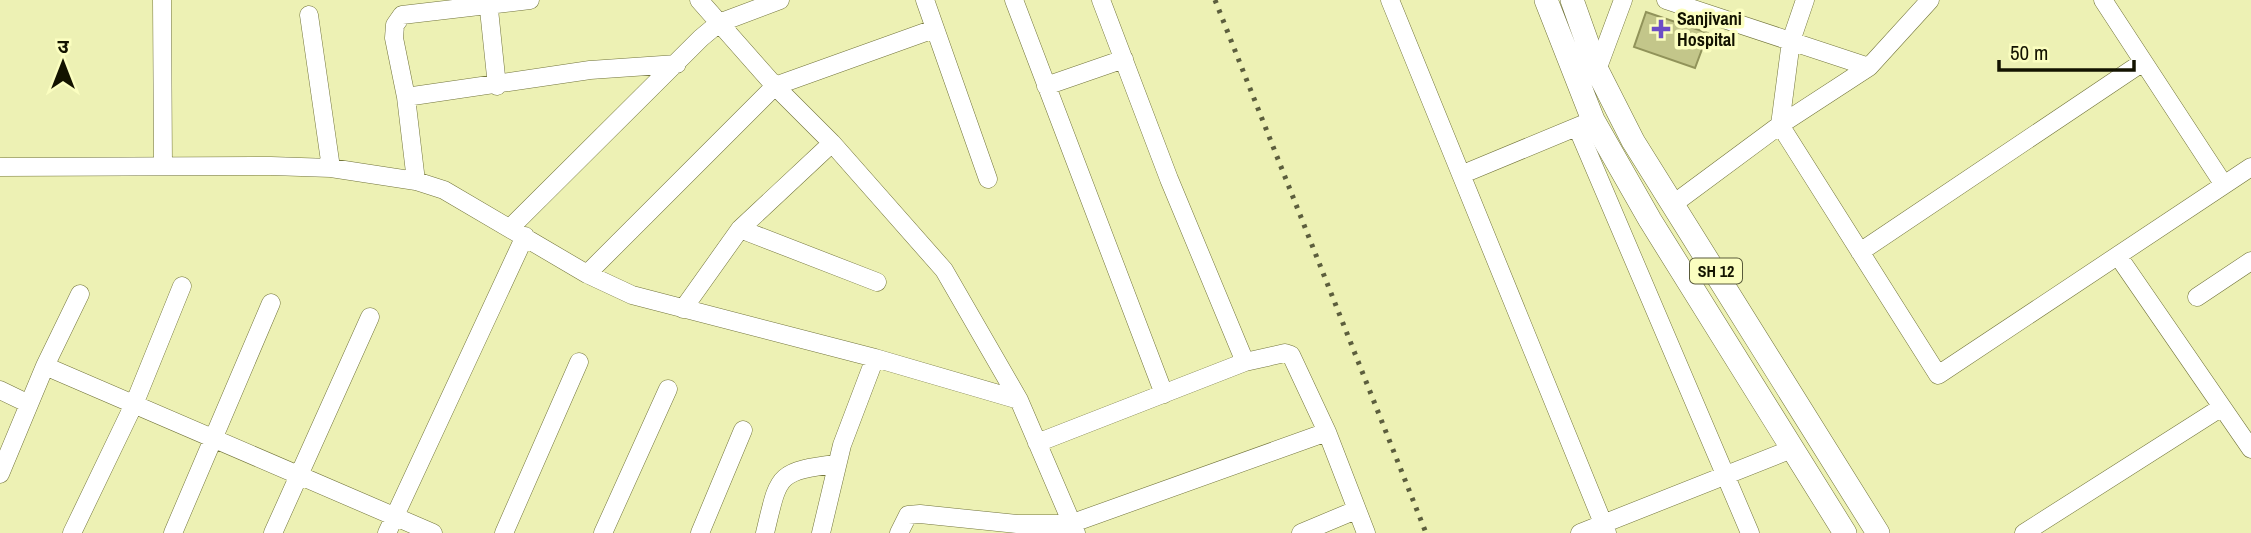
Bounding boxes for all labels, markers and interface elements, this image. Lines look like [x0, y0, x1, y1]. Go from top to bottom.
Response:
place label: Sanjivani Hospital [1677, 6, 1742, 52]
marker: Sanjivani Hospital [1651, 19, 1671, 39]
north arrow [28, 28, 98, 98]
scale bar [1999, 28, 2134, 72]
text: उ [57, 33, 69, 59]
text: 50 m [2010, 38, 2048, 67]
road number: SH 12 [1690, 258, 1742, 284]

